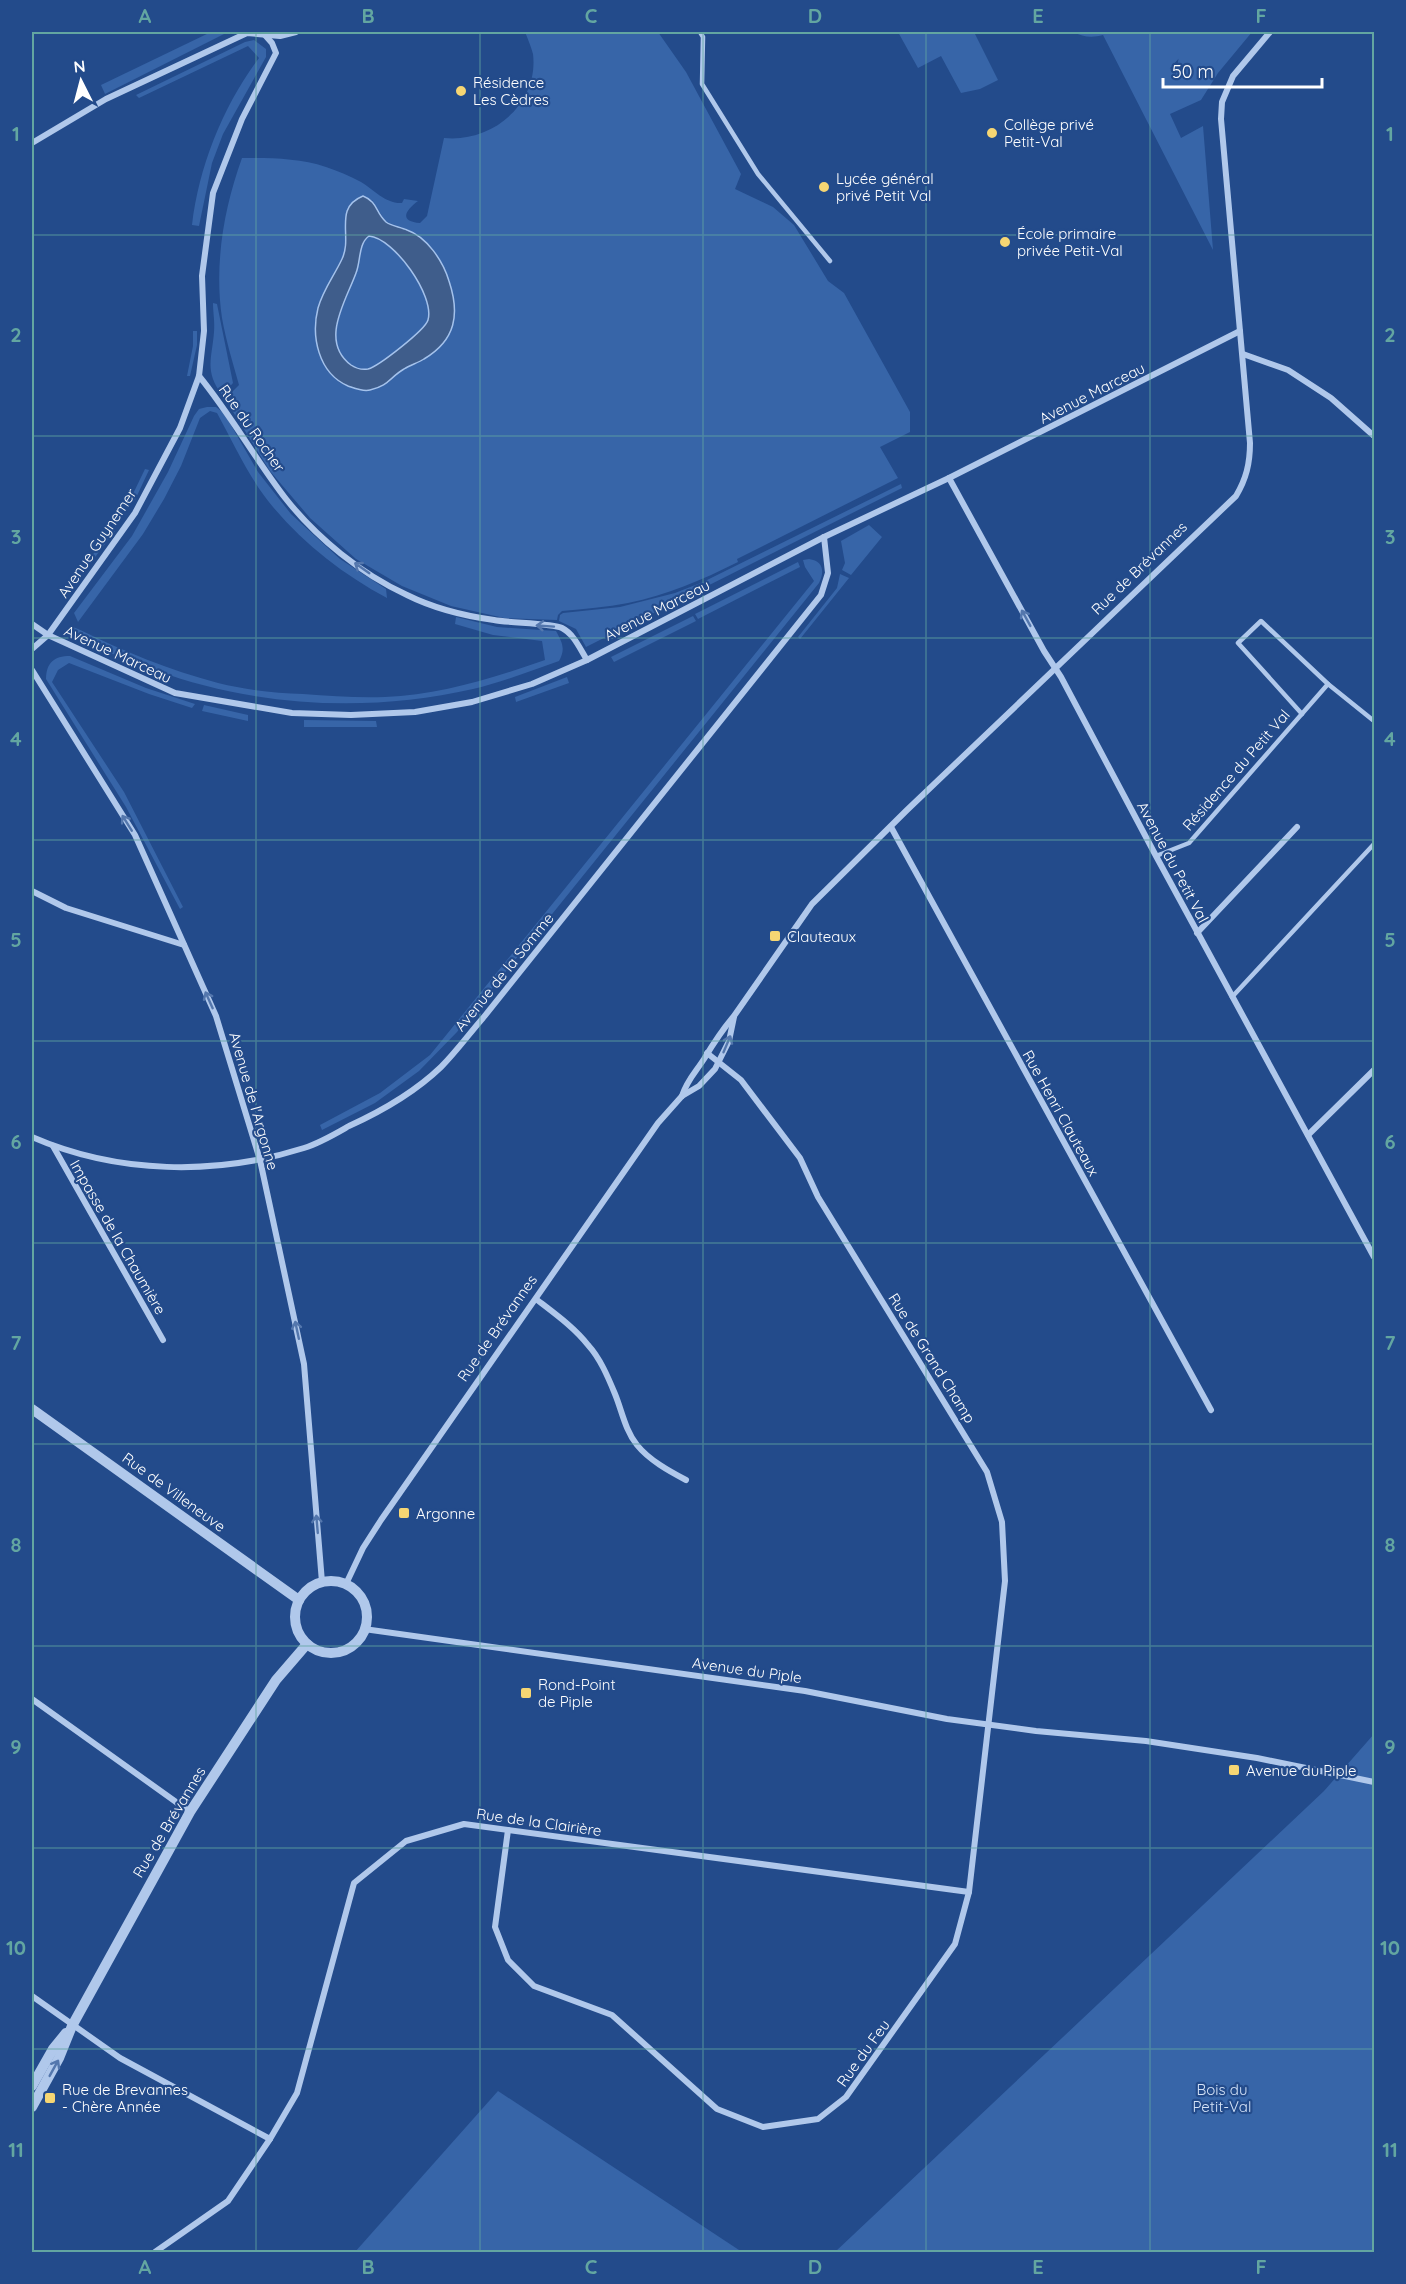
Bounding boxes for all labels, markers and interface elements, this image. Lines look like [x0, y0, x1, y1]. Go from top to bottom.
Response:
text: A [139, 3, 152, 28]
text: B [361, 3, 375, 28]
text: C [585, 3, 598, 28]
text: D [808, 3, 822, 28]
text: E [1032, 3, 1044, 28]
text: F [1255, 3, 1267, 28]
north arrow [51, 51, 111, 111]
scale bar [1163, 51, 1322, 89]
text: N [73, 56, 86, 77]
text: 50 m [1172, 60, 1214, 83]
place label: Résidence Les Cèdres [473, 73, 549, 109]
marker: Résidence Les Cèdres [454, 84, 468, 98]
place label: Collège privé Petit-Val [1004, 115, 1094, 151]
text: 1 [12, 121, 20, 146]
text: 1 [1386, 121, 1394, 146]
marker: Collège privé Petit-Val [985, 126, 999, 140]
place label: Lycée général privé Petit Val [836, 169, 934, 205]
marker: Lycée général privé Petit Val [817, 180, 831, 194]
place label: École primaire privée Petit-Val [1017, 224, 1123, 260]
marker: École primaire privée Petit-Val [998, 235, 1012, 249]
text: 2 [10, 322, 22, 347]
text: 2 [1384, 322, 1396, 347]
street label: Avenue Marceau [1036, 358, 1148, 428]
street label: Rue du Rocher [215, 381, 289, 476]
street label: Avenue Guynemer [53, 484, 141, 601]
street label: Rue de Brévannes [1087, 517, 1191, 619]
text: 3 [11, 524, 21, 549]
text: 3 [1385, 524, 1395, 549]
one-way arrow [354, 562, 371, 574]
street label: Avenue Marceau [601, 575, 713, 645]
one-way arrow [1020, 610, 1032, 627]
one-way arrow [536, 620, 556, 631]
street label: Avenue Marceau [61, 621, 175, 687]
street label: Résidence du Petit Val [1178, 706, 1294, 834]
text: 4 [10, 726, 22, 751]
text: 4 [1384, 726, 1396, 751]
street label: Avenue du Petit Val [1133, 798, 1213, 926]
one-way arrow [121, 815, 133, 832]
street label: Avenue de la Somme [450, 909, 558, 1035]
text: 5 [10, 927, 22, 952]
place label: Clauteaux [787, 927, 856, 946]
text: 5 [1384, 927, 1396, 952]
marker: Clauteaux [768, 929, 782, 943]
one-way arrow [203, 991, 214, 1010]
street label: Avenue de l'Argonne [225, 1030, 283, 1172]
one-way arrow [721, 1036, 733, 1054]
street label: Rue Henri Clauteaux [1019, 1047, 1103, 1179]
text: 6 [10, 1129, 22, 1154]
text: 6 [1384, 1129, 1396, 1154]
street label: Impasse de la Chaumière [66, 1156, 170, 1318]
street label: Rue de Brévannes [453, 1271, 541, 1385]
street label: Rue de Grand Champ [884, 1289, 980, 1427]
one-way arrow [291, 1321, 302, 1340]
text: 7 [11, 1330, 22, 1355]
text: 7 [1385, 1330, 1396, 1355]
street label: Rue de Villeneuve [119, 1448, 229, 1536]
place label: Argonne [416, 1504, 475, 1523]
marker: Argonne [397, 1506, 411, 1520]
one-way arrow [311, 1514, 322, 1534]
text: 8 [11, 1532, 22, 1557]
text: 8 [1385, 1532, 1396, 1557]
street label: Avenue du Piple [691, 1653, 803, 1687]
place label: Rond-Point de Piple [538, 1675, 615, 1711]
marker: Rond-Point de Piple [519, 1686, 533, 1700]
text: 9 [10, 1734, 22, 1759]
text: 9 [1384, 1734, 1396, 1759]
place label: Avenue du Piple [1246, 1761, 1356, 1780]
street label: Rue de Brévannes [128, 1763, 210, 1881]
marker: Avenue du Piple [1227, 1763, 1241, 1777]
street label: Rue de la Clairière [475, 1804, 603, 1840]
text: 10 [6, 1935, 26, 1960]
text: 10 [1380, 1935, 1400, 1960]
street label: Rue du Feu [832, 2016, 894, 2090]
one-way arrow [49, 2059, 60, 2077]
place label: Rue de Brevannes - Chère Année [62, 2080, 188, 2116]
park label: Bois du Petit-Val [1193, 2080, 1251, 2116]
marker: Rue de Brevannes - Chère Année [43, 2091, 57, 2105]
text: 11 [8, 2137, 24, 2162]
text: 11 [1382, 2137, 1398, 2162]
text: A [139, 2254, 152, 2279]
text: B [361, 2254, 375, 2279]
text: C [585, 2254, 598, 2279]
text: D [808, 2254, 822, 2279]
text: E [1032, 2254, 1044, 2279]
text: F [1255, 2254, 1267, 2279]

